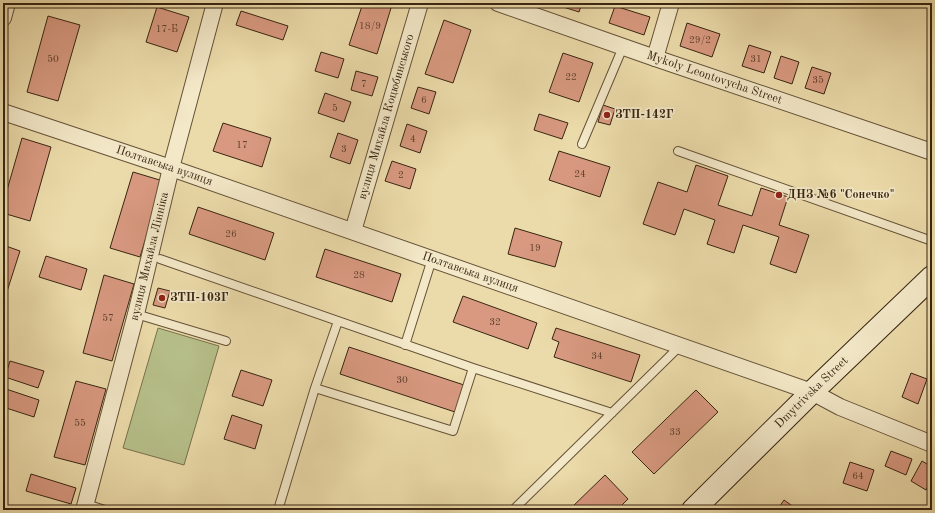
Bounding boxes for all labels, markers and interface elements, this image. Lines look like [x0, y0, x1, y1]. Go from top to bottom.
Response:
house number: 18/9 [359, 21, 381, 31]
house number: 17-Б [156, 24, 178, 34]
street label: вулиця Михайла Коцюбинського [357, 33, 417, 201]
house number: 29/2 [689, 35, 711, 45]
street label: Mykoly Leontovycha Street [645, 50, 784, 107]
house number: 50 [47, 54, 59, 64]
house number: 31 [750, 54, 762, 64]
house number: 22 [565, 72, 577, 82]
house number: 35 [812, 75, 824, 85]
house number: 7 [361, 79, 367, 89]
house number: 6 [421, 95, 427, 105]
house number: 5 [332, 103, 338, 113]
place label: ЗТП-142Г [615, 109, 674, 121]
marker: ЗТП-142Г [602, 110, 612, 120]
house number: 4 [410, 134, 416, 144]
house number: 17 [236, 140, 248, 150]
street label: Полтавська вулиця [114, 144, 214, 188]
house number: 3 [341, 144, 347, 154]
house number: 24 [574, 169, 586, 179]
house number: 2 [398, 170, 404, 180]
place label: ДНЗ №6 "Сонечко" [787, 189, 894, 201]
marker: ДНЗ №6 "Сонечко" [774, 190, 784, 200]
street label: вулиця Михайла Лінніка [128, 191, 171, 322]
house number: 26 [225, 229, 237, 239]
house number: 19 [529, 243, 541, 253]
street label: Полтавська вулиця [420, 250, 520, 295]
house number: 28 [353, 270, 365, 280]
place label: ЗТП-103Г [170, 292, 229, 304]
marker: ЗТП-103Г [157, 293, 167, 303]
house number: 57 [102, 313, 114, 323]
house number: 32 [489, 317, 501, 327]
house number: 34 [591, 351, 603, 361]
street label: Dmytrivska Street [773, 355, 851, 431]
house number: 30 [396, 375, 408, 385]
house number: 55 [74, 418, 86, 428]
house number: 33 [669, 427, 681, 437]
house number: 64 [852, 471, 864, 481]

